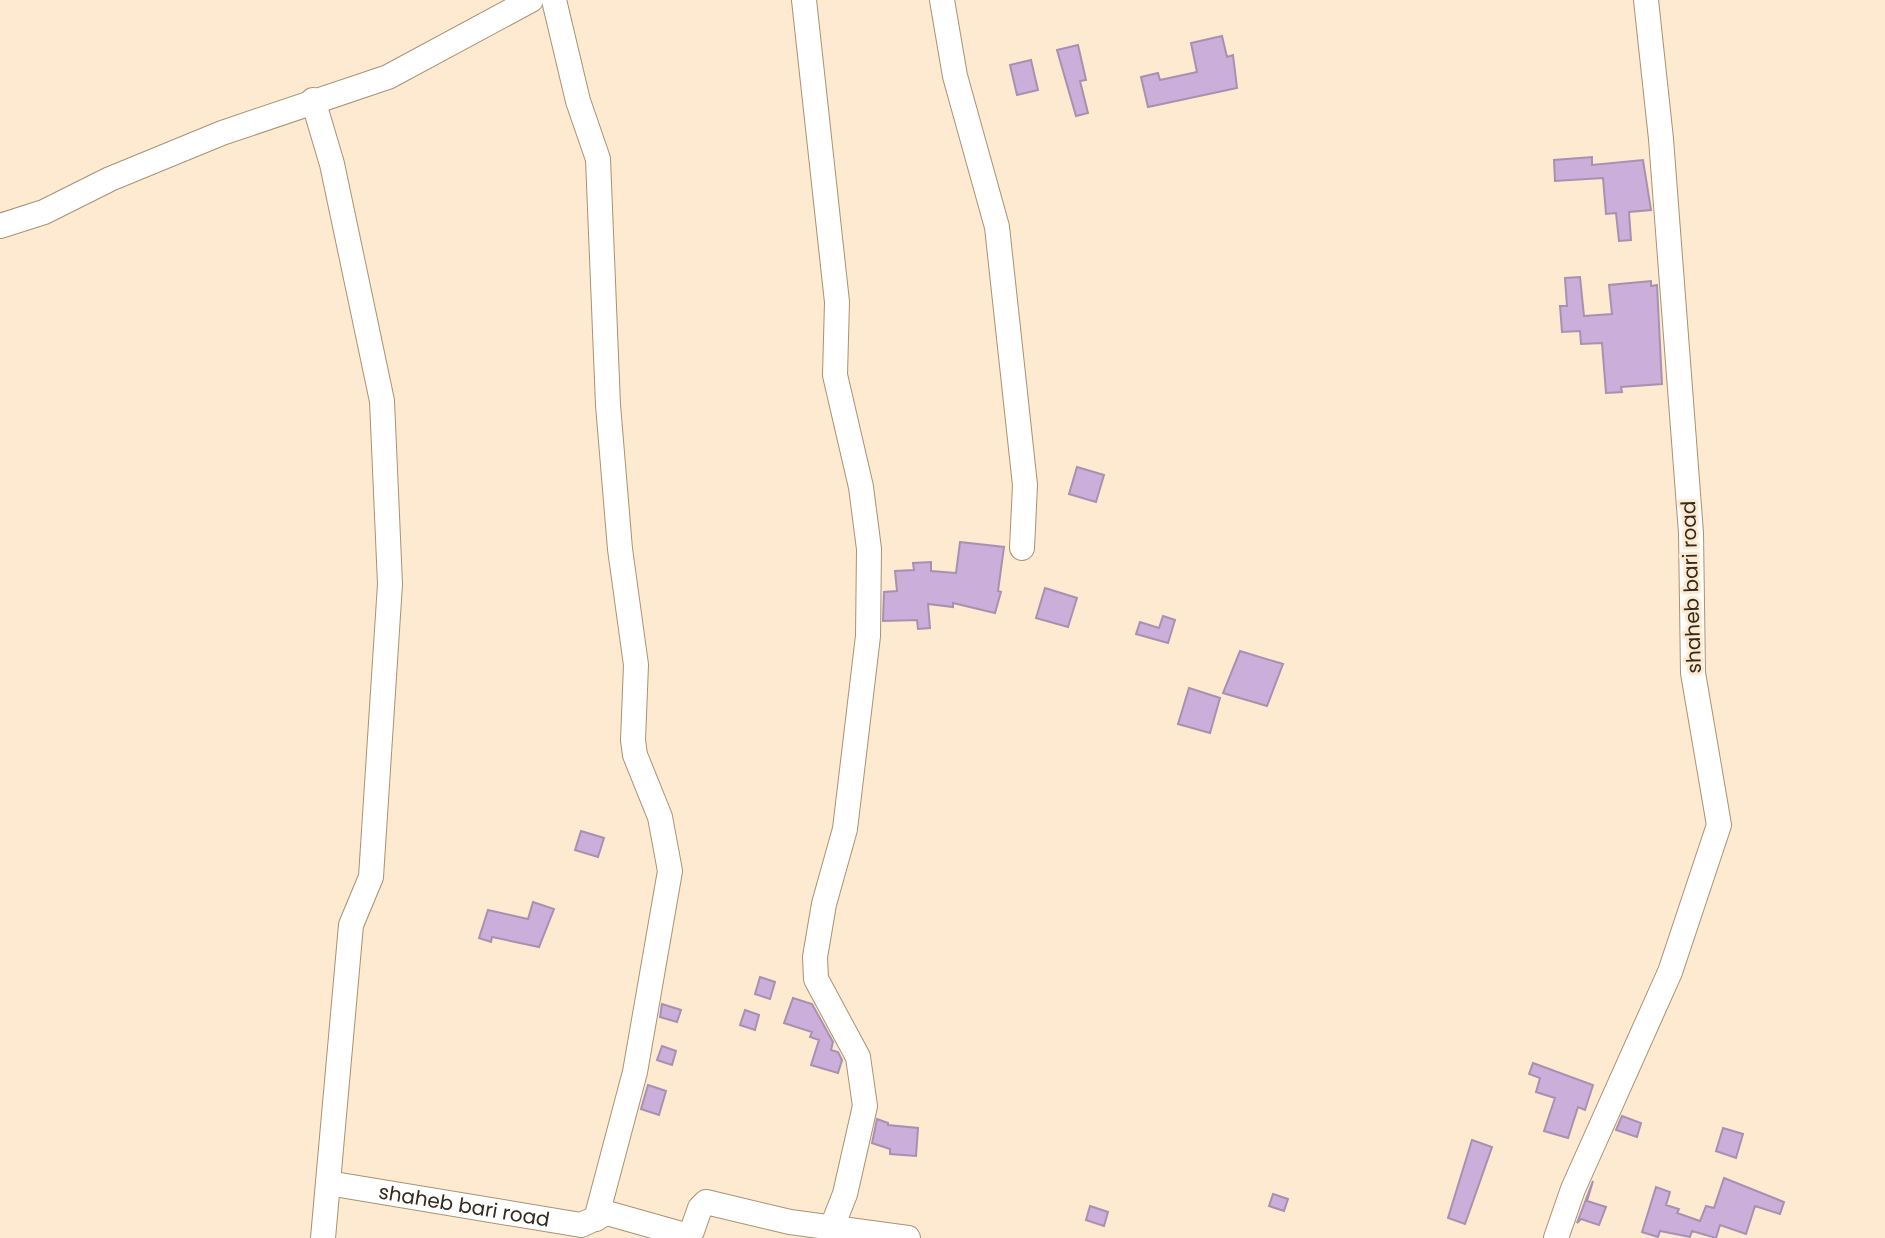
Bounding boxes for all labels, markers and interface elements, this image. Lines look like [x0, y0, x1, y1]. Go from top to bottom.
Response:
street label: shaheb bari road [1674, 500, 1708, 674]
street label: shaheb bari road [376, 1178, 552, 1234]

